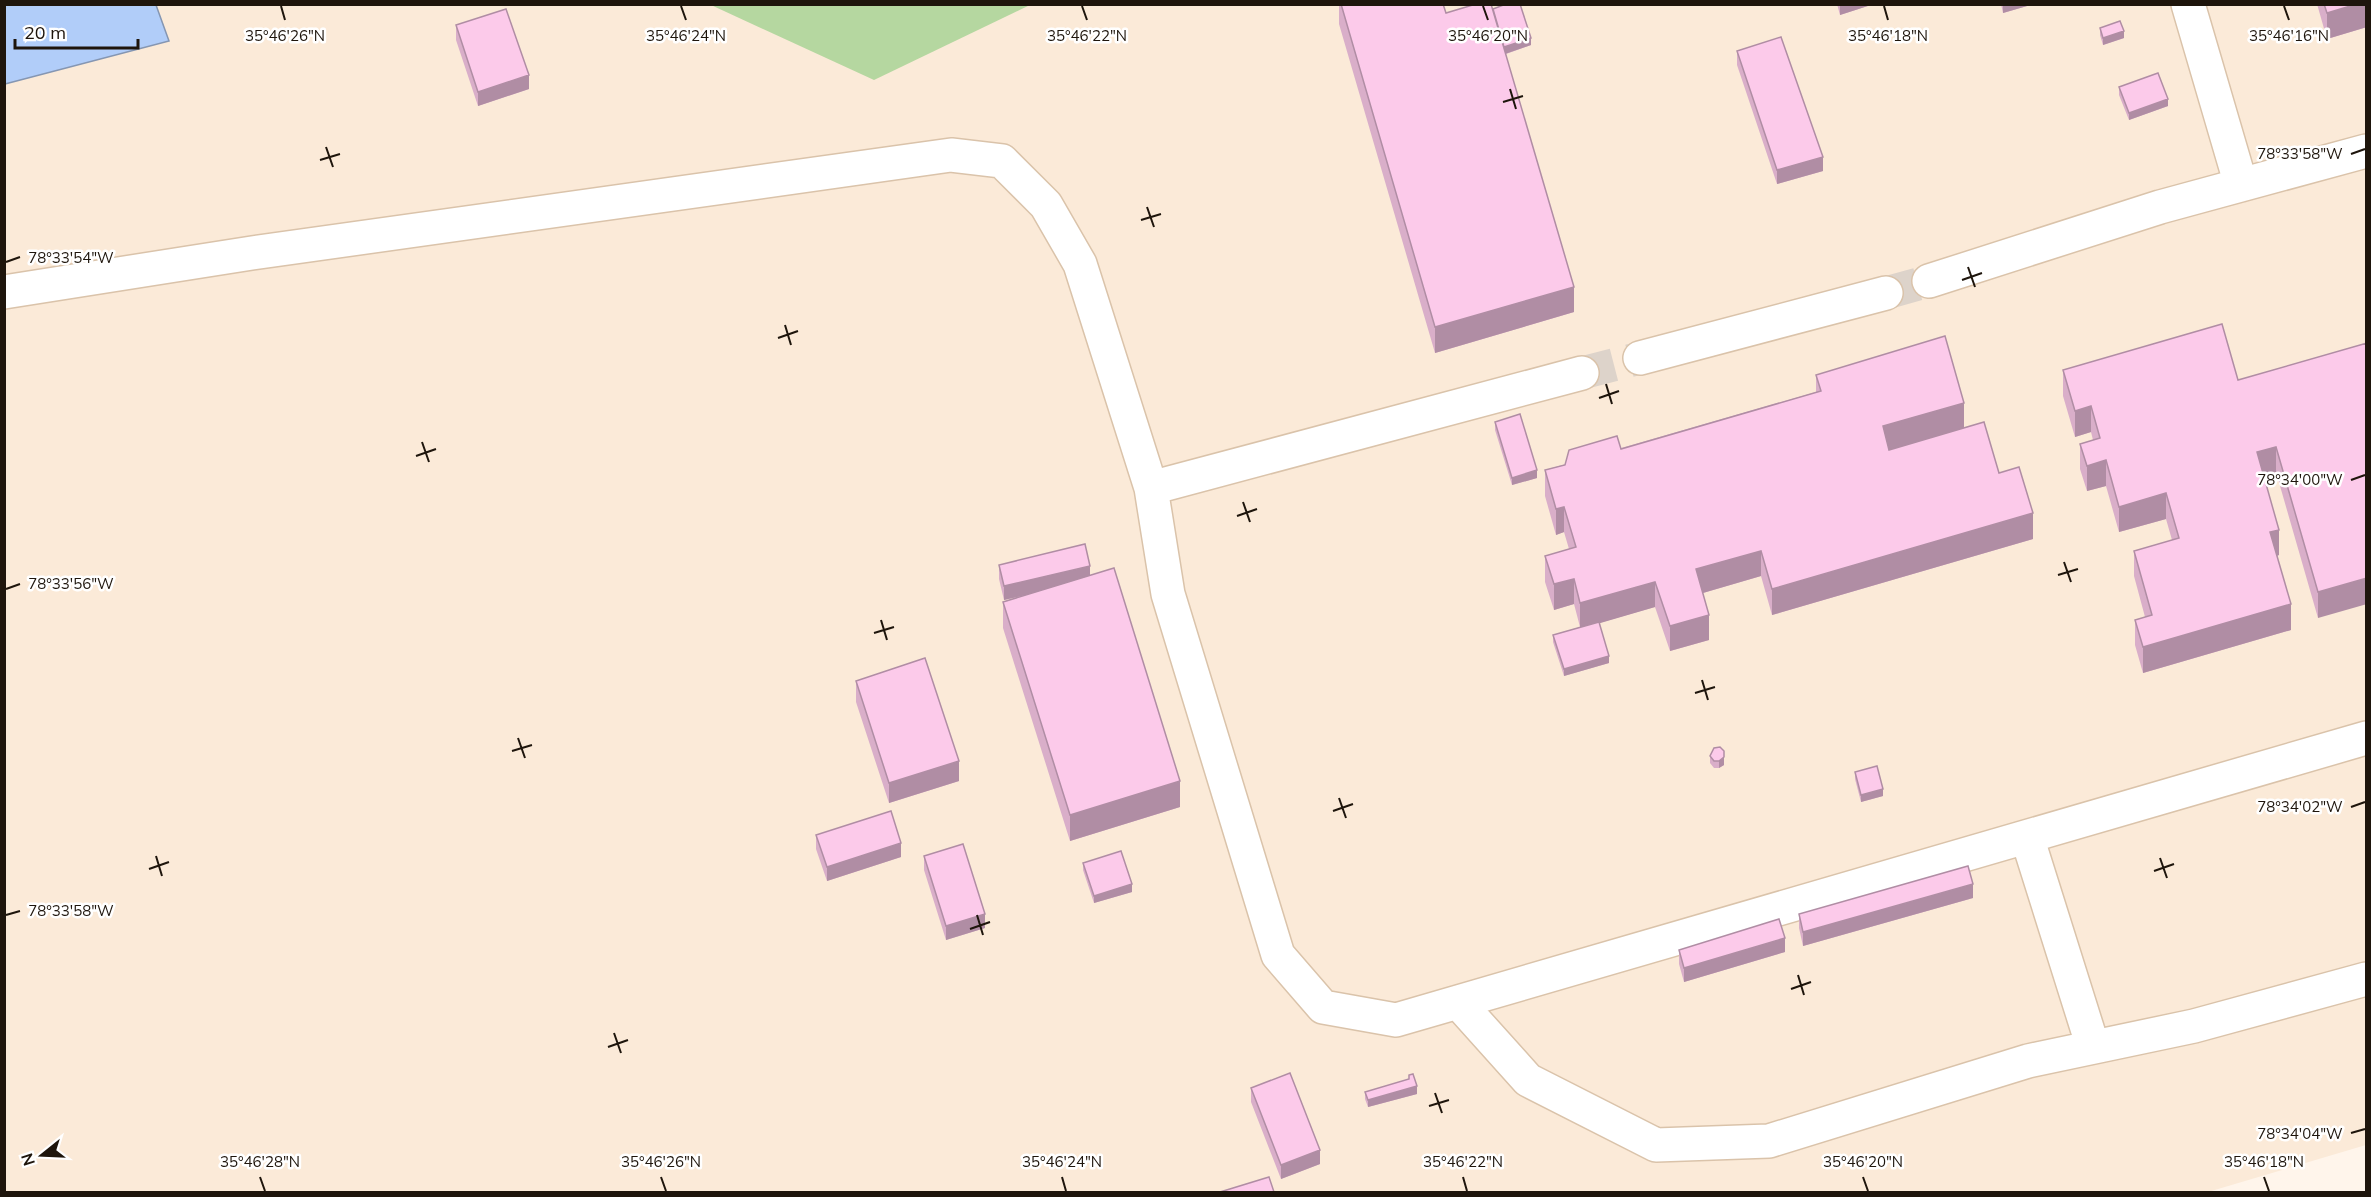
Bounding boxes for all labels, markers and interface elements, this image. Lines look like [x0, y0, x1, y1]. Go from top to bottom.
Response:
scale bar [15, 12, 138, 50]
text: 20 m [24, 21, 66, 44]
text: 35°46'26"N [245, 26, 325, 45]
text: 35°46'24"N [646, 26, 726, 45]
text: 35°46'22"N [1047, 26, 1127, 45]
text: 35°46'20"N [1448, 26, 1528, 45]
text: 35°46'18"N [1848, 26, 1928, 45]
text: 35°46'16"N [2249, 26, 2329, 45]
text: 78°33'58"W [2257, 144, 2343, 163]
text: 78°33'54"W [28, 248, 114, 267]
text: 78°34'00"W [2257, 470, 2343, 489]
text: 78°33'56"W [28, 574, 114, 593]
text: 78°34'02"W [2257, 797, 2343, 816]
text: 78°33'58"W [28, 901, 114, 920]
text: 78°34'04"W [2257, 1124, 2343, 1143]
north arrow [12, 1125, 72, 1185]
text: N [16, 1151, 39, 1168]
text: 35°46'28"N [220, 1152, 300, 1171]
text: 35°46'26"N [621, 1152, 701, 1171]
text: 35°46'24"N [1022, 1152, 1102, 1171]
text: 35°46'22"N [1423, 1152, 1503, 1171]
text: 35°46'20"N [1823, 1152, 1903, 1171]
text: 35°46'18"N [2224, 1152, 2304, 1171]

